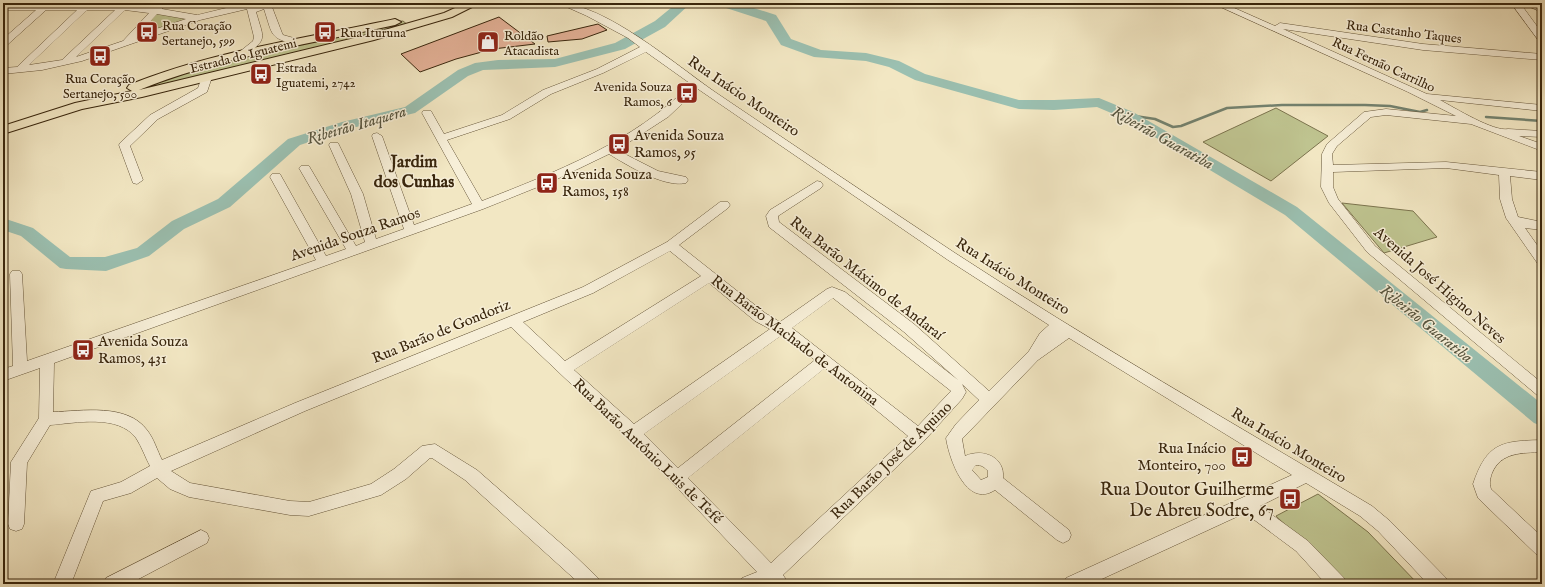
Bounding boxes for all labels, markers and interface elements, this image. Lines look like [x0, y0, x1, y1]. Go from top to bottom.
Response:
street label: Rua Castanho Taques [1345, 17, 1463, 48]
place label: Rua Coração Sertanejo, 599 [162, 18, 235, 50]
bus stop icon: Rua Coração Sertanejo, 599 [134, 19, 160, 45]
bus stop icon: Rua Ituruna [312, 19, 338, 45]
place label: Rua Ituruna [340, 25, 406, 42]
place label: Roldão Atacadista [503, 28, 560, 60]
shop icon: Roldão Atacadista [475, 29, 501, 55]
street label: Rua Fernão Carrilho [1329, 34, 1438, 97]
street label: Estrada do Iguatemi [188, 35, 299, 78]
bus stop icon: Rua Coração Sertanejo, 500 [87, 43, 113, 69]
street label: Rua Inácio Monteiro [684, 52, 803, 141]
place label: Estrada Iguatemi, 2742 [276, 60, 356, 92]
bus stop icon: Estrada Iguatemi, 2742 [248, 61, 274, 87]
place label: Rua Coração Sertanejo, 500 [63, 71, 137, 103]
place label: Avenida Souza Ramos, 6 [593, 79, 673, 111]
bus stop icon: Avenida Souza Ramos, 6 [674, 80, 700, 106]
water label: Ribeirão Itaquera [304, 102, 409, 150]
water label: Ribeirão Guaratiba [1107, 102, 1217, 175]
place label: Avenida Souza Ramos, 95 [633, 126, 724, 162]
bus stop icon: Avenida Souza Ramos, 95 [606, 131, 632, 157]
district label: Jardim dos Cunhas [374, 152, 454, 193]
place label: Avenida Souza Ramos, 158 [561, 165, 652, 201]
bus stop icon: Avenida Souza Ramos, 158 [534, 170, 560, 196]
street label: Avenida Souza Ramos [287, 203, 422, 266]
street label: Rua Barão Máximo de Andaraí [786, 212, 948, 345]
street label: Avenida José Higino Neves [1369, 222, 1510, 348]
street label: Rua Inácio Monteiro [952, 234, 1073, 319]
street label: Rua Barão Machado de Antonina [707, 271, 883, 410]
water label: Ribeirão Guaratiba [1375, 281, 1476, 368]
street label: Rua Barão de Gondoriz [369, 295, 513, 368]
place label: Avenida Souza Ramos, 431 [97, 332, 188, 368]
bus stop icon: Avenida Souza Ramos, 431 [70, 337, 96, 363]
street label: Rua Barão Antônio Luis de Tefé [569, 375, 727, 528]
street label: Rua Barão José de Aquino [827, 397, 956, 523]
street label: Rua Inácio Monteiro [1228, 404, 1350, 487]
place label: Rua Inácio Monteiro, 700 [1137, 439, 1226, 475]
bus stop icon: Rua Inácio Monteiro, 700 [1229, 444, 1255, 470]
place label: Rua Doutor Guilherme De Abreu Sodre, 67 [1100, 479, 1274, 523]
bus stop icon: Rua Doutor Guilherme De Abreu Sodre, 67 [1277, 486, 1303, 512]

